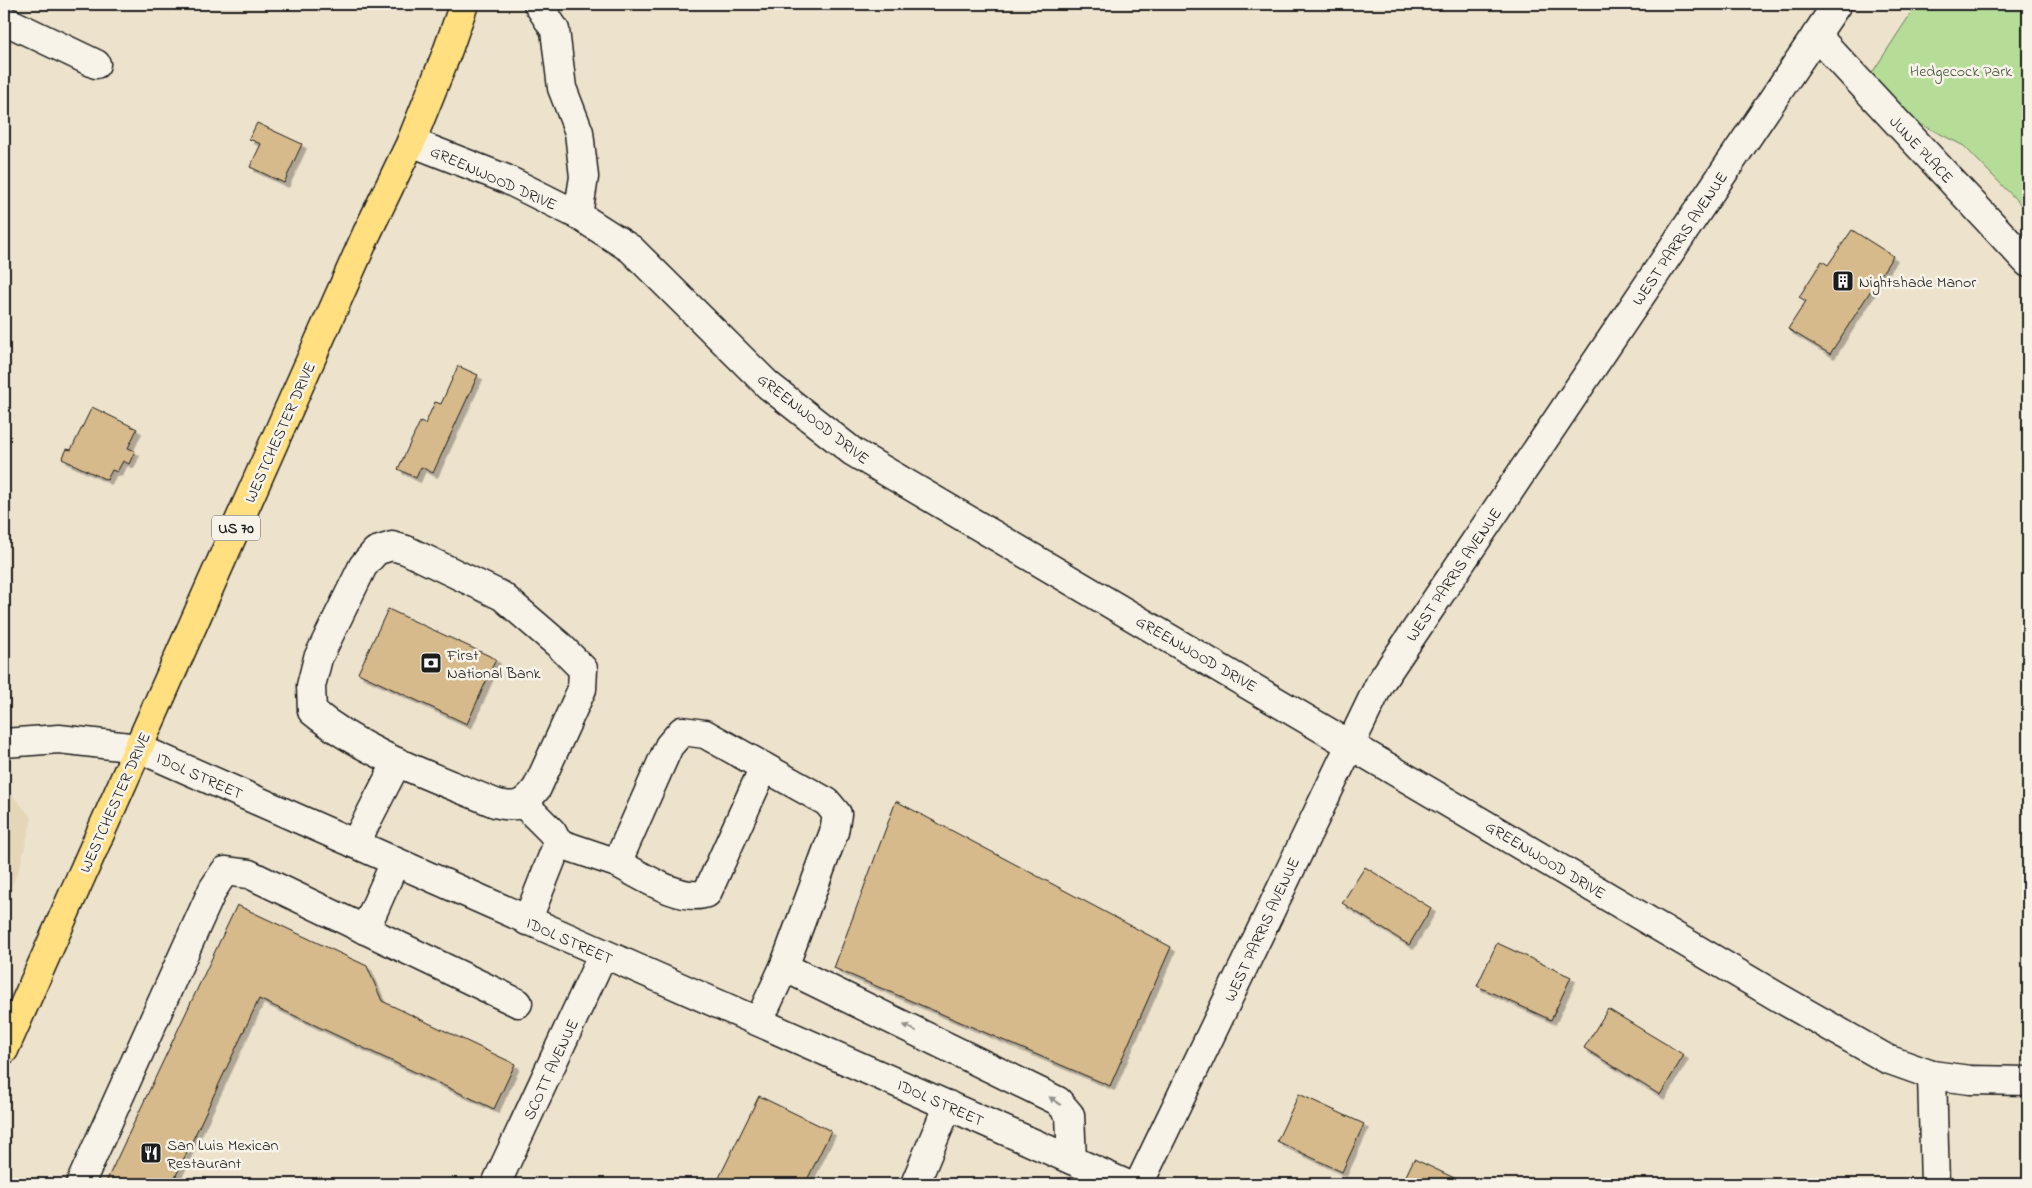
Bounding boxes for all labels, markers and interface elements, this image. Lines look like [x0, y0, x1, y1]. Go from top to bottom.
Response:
park label: Hedgecock Park [1910, 60, 2013, 84]
street label: JUNE PLACE [1883, 111, 1958, 190]
street label: GREENWOOD DRIVE [426, 140, 560, 218]
street label: WEST PARRIS AVENUE [1627, 167, 1735, 311]
building icon: Nightshade Manor [1831, 269, 1855, 293]
place label: Nightshade Manor [1859, 271, 1976, 295]
street label: WESTCHESTER DRIVE [239, 359, 323, 507]
street label: GREENWOOD DRIVE [752, 368, 874, 471]
street label: WEST PARRIS AVENUE [1401, 503, 1509, 647]
road number: US 70 [212, 516, 260, 540]
street label: GREENWOOD DRIVE [1131, 610, 1261, 699]
place label: First National Bank [446, 644, 542, 686]
bank icon: First National Bank [419, 651, 443, 675]
street label: WESTCHESTER DRIVE [74, 729, 158, 877]
street label: IDOL STREET [152, 747, 246, 807]
street label: GREENWOOD DRIVE [1480, 815, 1610, 906]
street label: WEST PARRIS AVENUE [1219, 854, 1307, 1006]
street label: IDOL STREET [522, 912, 616, 972]
street label: SCOTT AVENUE [518, 1015, 586, 1124]
one-way arrow [903, 1024, 917, 1032]
street label: IDOL STREET [893, 1074, 987, 1134]
one-way arrow [1048, 1096, 1062, 1106]
place label: San Luis Mexican Restaurant [167, 1134, 279, 1176]
restaurant icon: San Luis Mexican Restaurant [139, 1141, 163, 1165]

